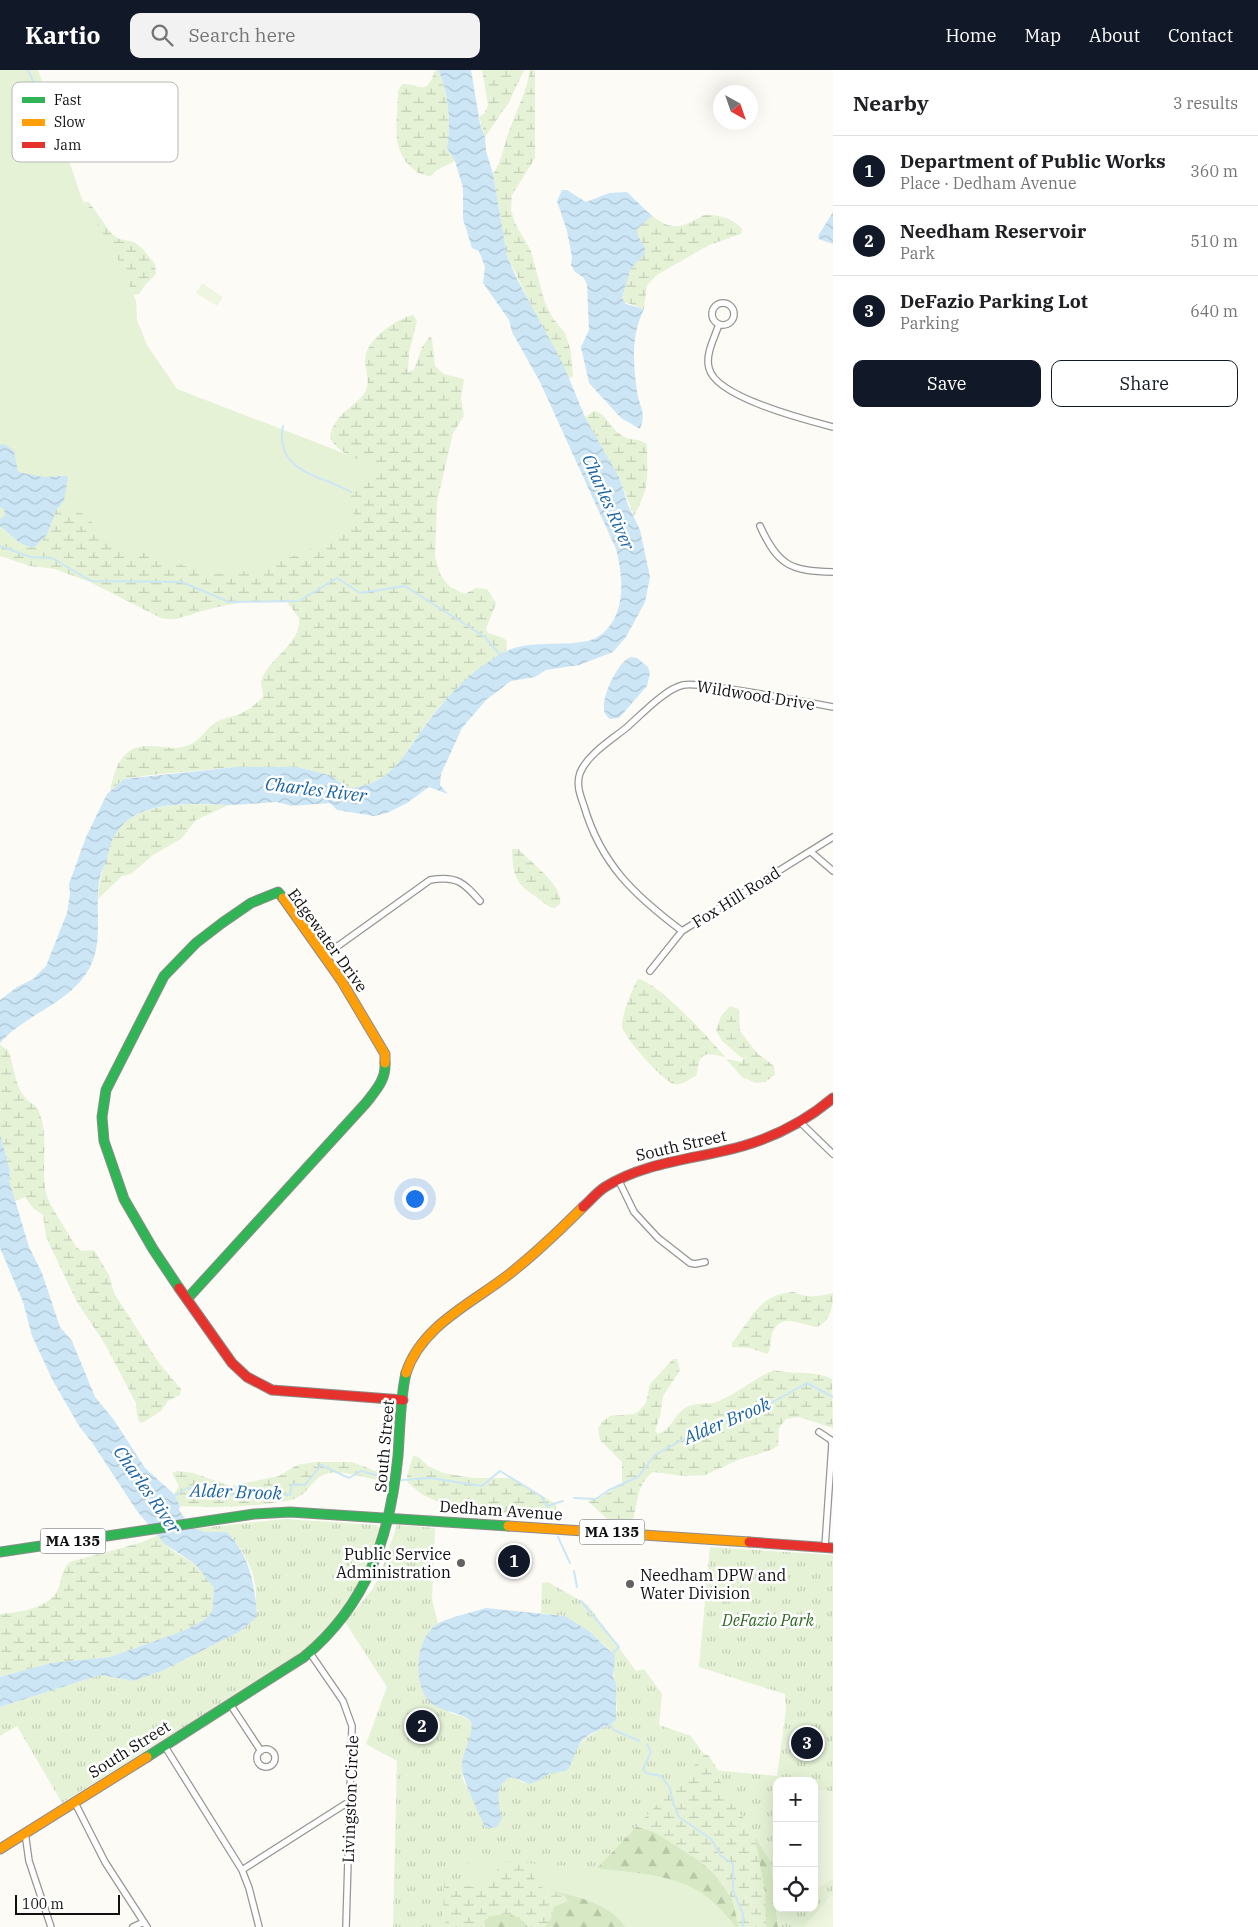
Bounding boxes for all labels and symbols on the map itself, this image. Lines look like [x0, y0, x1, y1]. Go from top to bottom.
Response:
legend [12, 82, 178, 162]
north arrow [713, 85, 758, 130]
text: Fast [54, 91, 82, 109]
text: Slow [54, 113, 85, 131]
text: Jam [54, 136, 81, 154]
water label: Charles River [577, 450, 640, 554]
street label: Wildwood Drive [695, 676, 817, 714]
water label: Charles River [264, 772, 369, 807]
street label: Fox Hill Road [688, 862, 784, 932]
street label: Edgewater Drive [284, 884, 372, 996]
street label: South Street [634, 1125, 729, 1165]
your location [402, 1186, 428, 1212]
water label: Alder Brook [679, 1392, 774, 1449]
street label: South Street [370, 1399, 398, 1493]
water label: Charles River [109, 1441, 187, 1539]
water label: Alder Brook [189, 1478, 283, 1505]
street label: Dedham Avenue [439, 1496, 563, 1524]
road number: MA 135 [580, 1520, 644, 1544]
road number: MA 135 [40, 1528, 106, 1554]
pin: 1 [498, 1542, 530, 1580]
place label: Public Service Administration [336, 1544, 451, 1582]
marker: Public Service Administration [455, 1557, 467, 1569]
place label: Needham DPW and Water Division [640, 1565, 787, 1603]
marker: Needham DPW and Water Division [624, 1578, 636, 1590]
park label: DeFazio Park [721, 1610, 814, 1630]
pin: 2 [406, 1707, 438, 1745]
street label: South Street [84, 1716, 174, 1782]
pin: 3 [791, 1724, 823, 1762]
street label: Livingston Circle [338, 1735, 362, 1863]
scale bar [15, 1892, 120, 1915]

